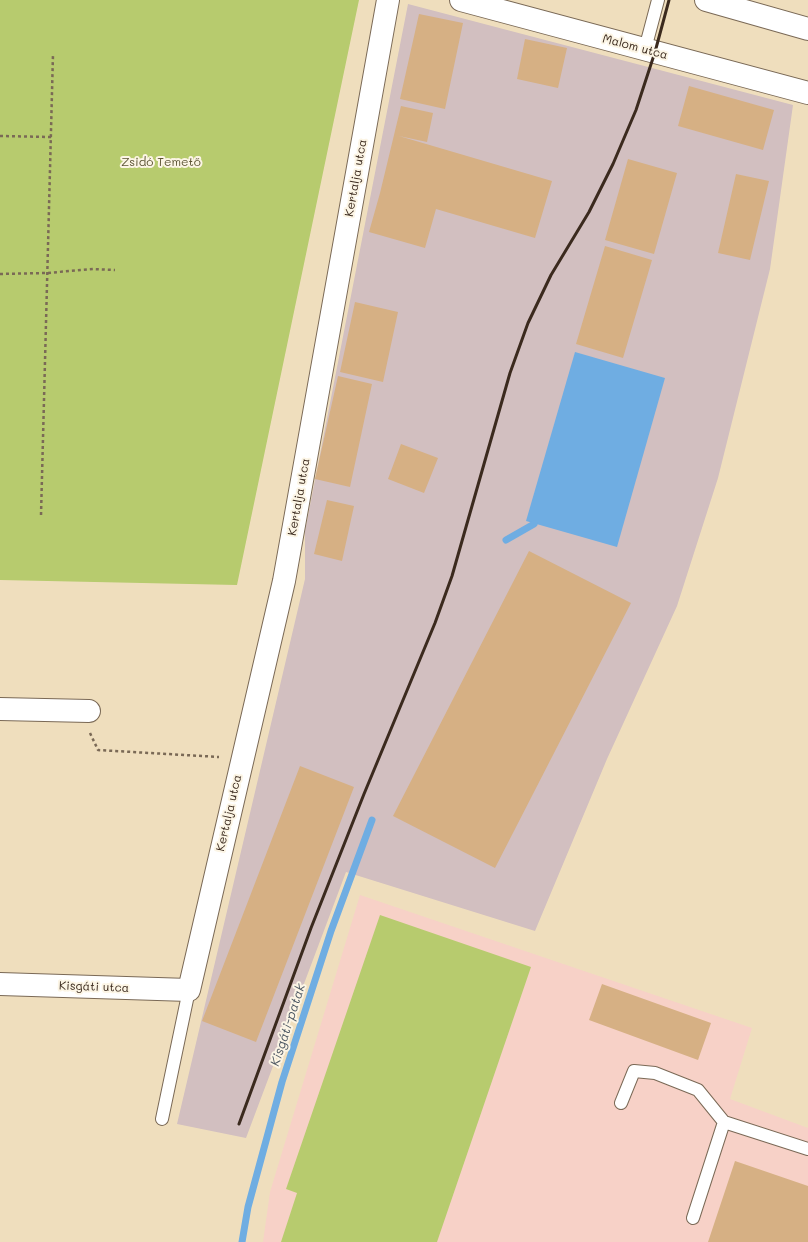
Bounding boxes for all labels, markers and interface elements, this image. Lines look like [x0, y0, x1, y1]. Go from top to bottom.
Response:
street label: Malom utca [601, 31, 669, 63]
street label: Kertalja utca [342, 138, 370, 218]
park label: Zsidó Temető [121, 155, 201, 169]
street label: Kertalja utca [285, 457, 313, 537]
street label: Kertalja utca [213, 773, 245, 853]
street label: Kisgáti utca [59, 979, 129, 995]
water label: Kisgáti-patak [267, 982, 309, 1068]

